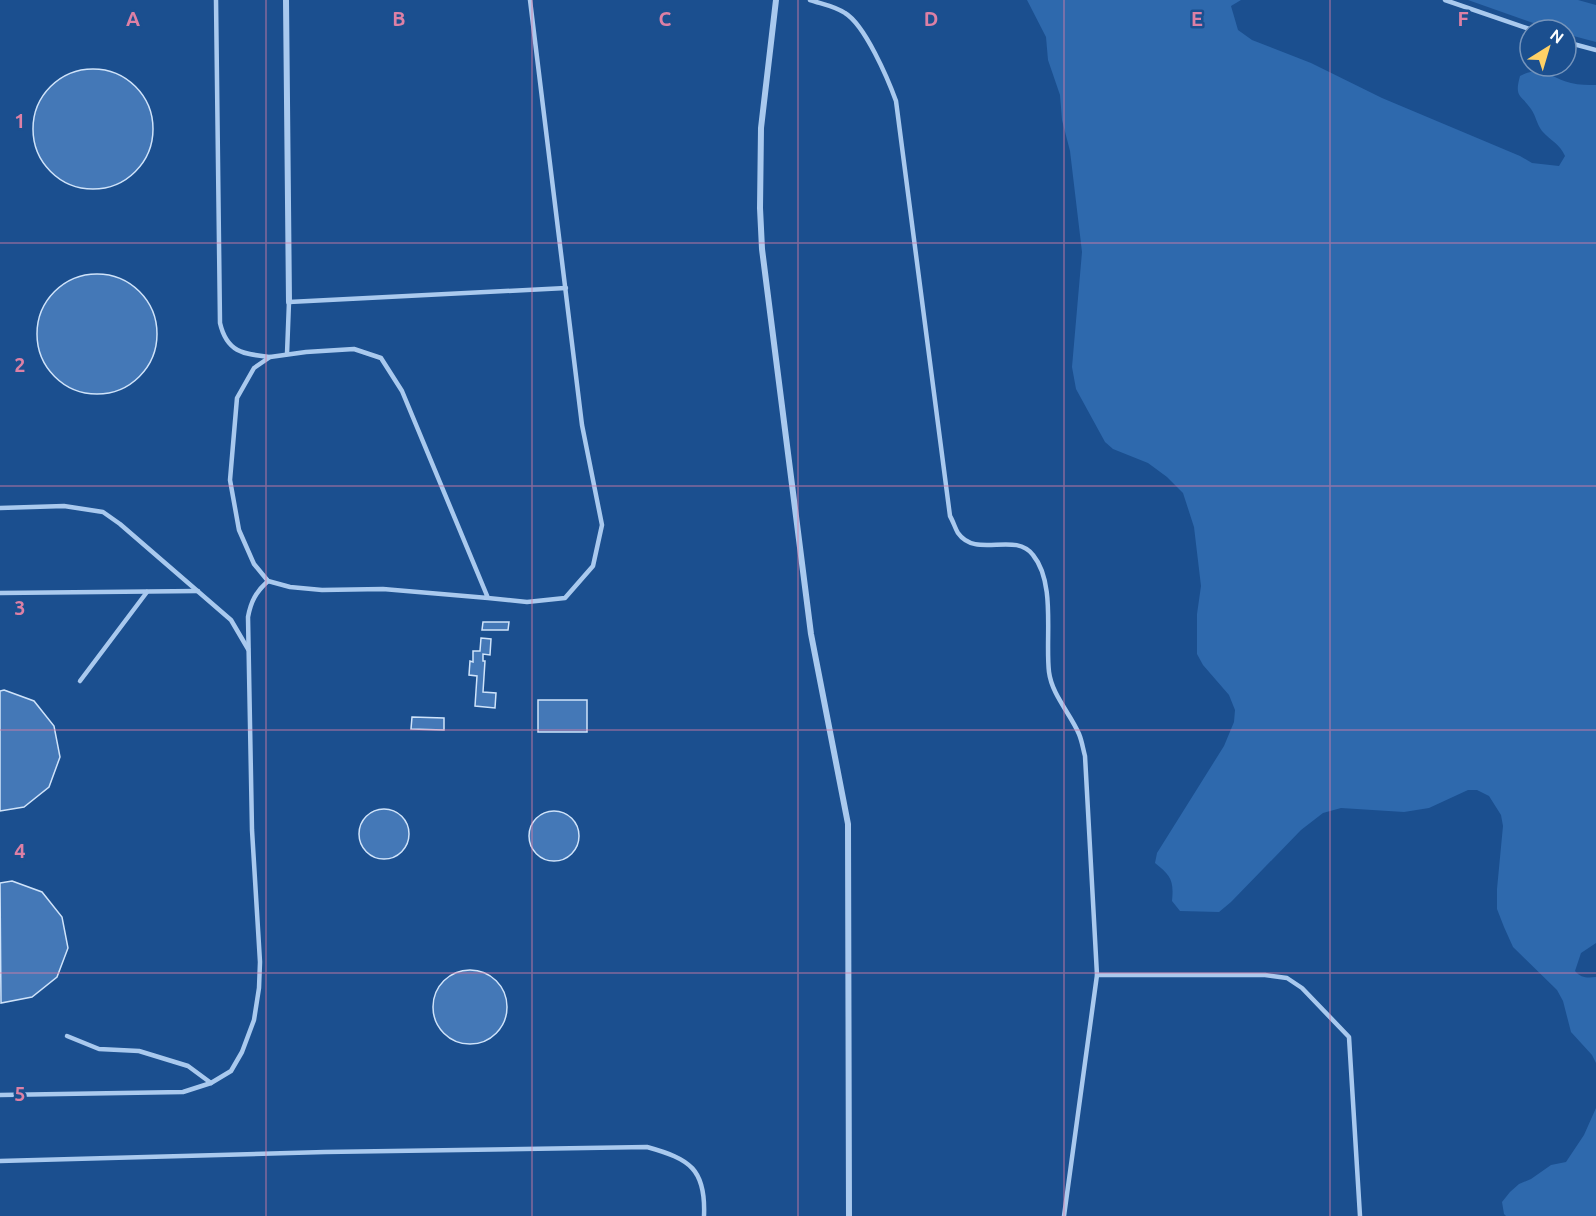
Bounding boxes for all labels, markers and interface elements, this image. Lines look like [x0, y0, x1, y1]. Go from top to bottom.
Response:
text: A [126, 7, 140, 30]
text: B [392, 7, 406, 30]
text: C [659, 7, 672, 30]
text: D [924, 7, 938, 30]
text: E [1191, 7, 1203, 30]
text: F [1457, 7, 1469, 30]
north arrow [1518, 18, 1578, 78]
text: N [1547, 25, 1567, 47]
text: 1 [14, 109, 26, 132]
text: 2 [14, 353, 26, 376]
text: 3 [14, 596, 26, 619]
text: 4 [14, 839, 26, 862]
text: 5 [14, 1082, 26, 1105]

